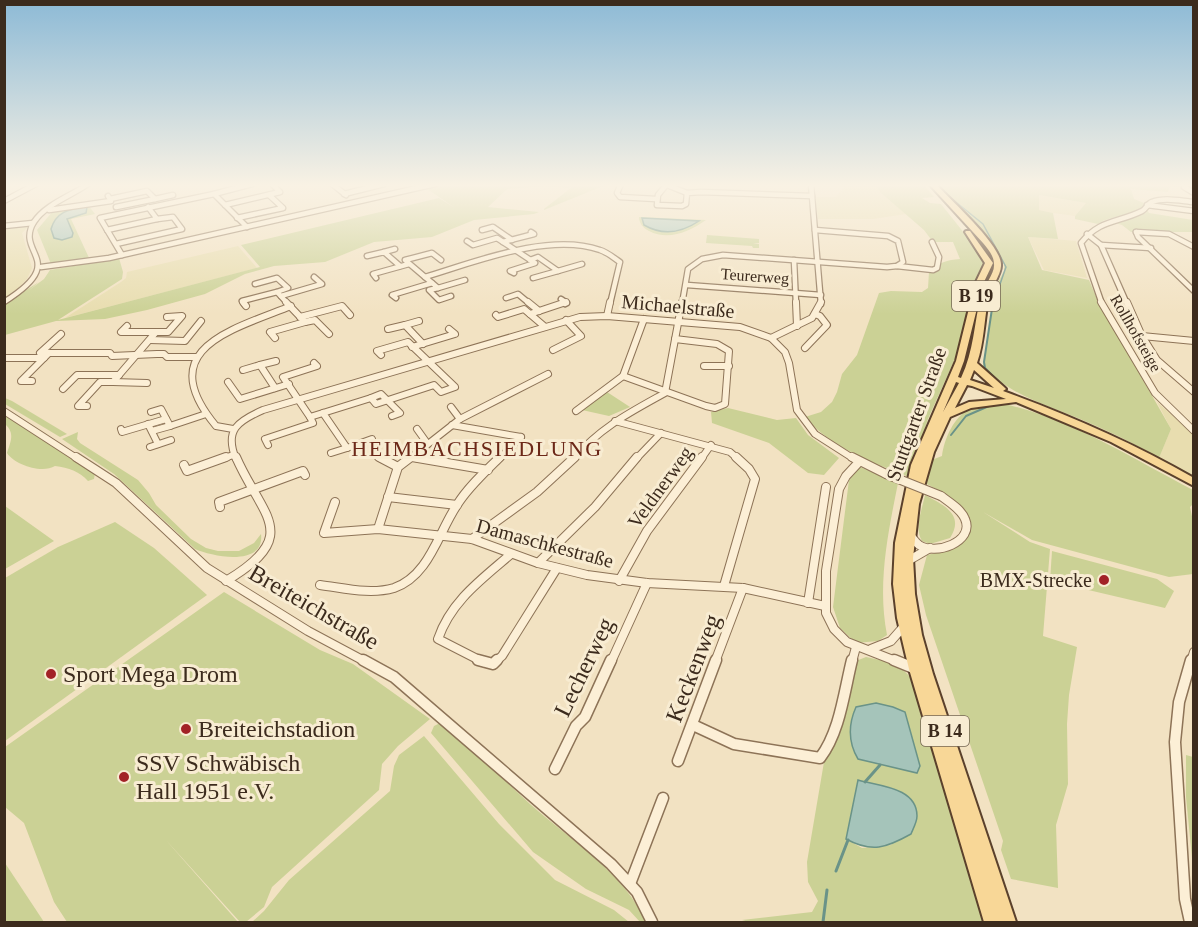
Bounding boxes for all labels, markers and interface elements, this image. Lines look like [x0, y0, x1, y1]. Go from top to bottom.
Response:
street label: Teurerweg [720, 265, 790, 288]
road number: B 19 [952, 281, 1000, 311]
street label: Michaelstraße [621, 290, 736, 322]
street label: Rollhofsteige [1106, 291, 1165, 375]
street label: Stuttgarter Straße [882, 344, 951, 484]
district label: HEIMBACHSIEDLUNG [351, 436, 603, 461]
street label: Veldnerweg [623, 442, 698, 533]
street label: Damaschkestraße [474, 514, 616, 572]
street label: Breiteichstraße [245, 559, 383, 655]
place label: BMX-Strecke [980, 569, 1092, 591]
marker: BMX-Strecke [1097, 573, 1111, 587]
street label: Keckenweg [661, 610, 725, 726]
street label: Lecherweg [549, 613, 619, 721]
place label: Sport Mega Drom [63, 661, 238, 687]
marker: Sport Mega Drom [44, 667, 58, 681]
place label: Breiteichstadion [198, 716, 355, 742]
road number: B 14 [921, 716, 969, 746]
marker: Breiteichstadion [179, 722, 193, 736]
place label: SSV Schwäbisch Hall 1951 e.V. [136, 750, 300, 804]
marker: SSV Schwäbisch Hall 1951 e.V. [117, 770, 131, 784]

